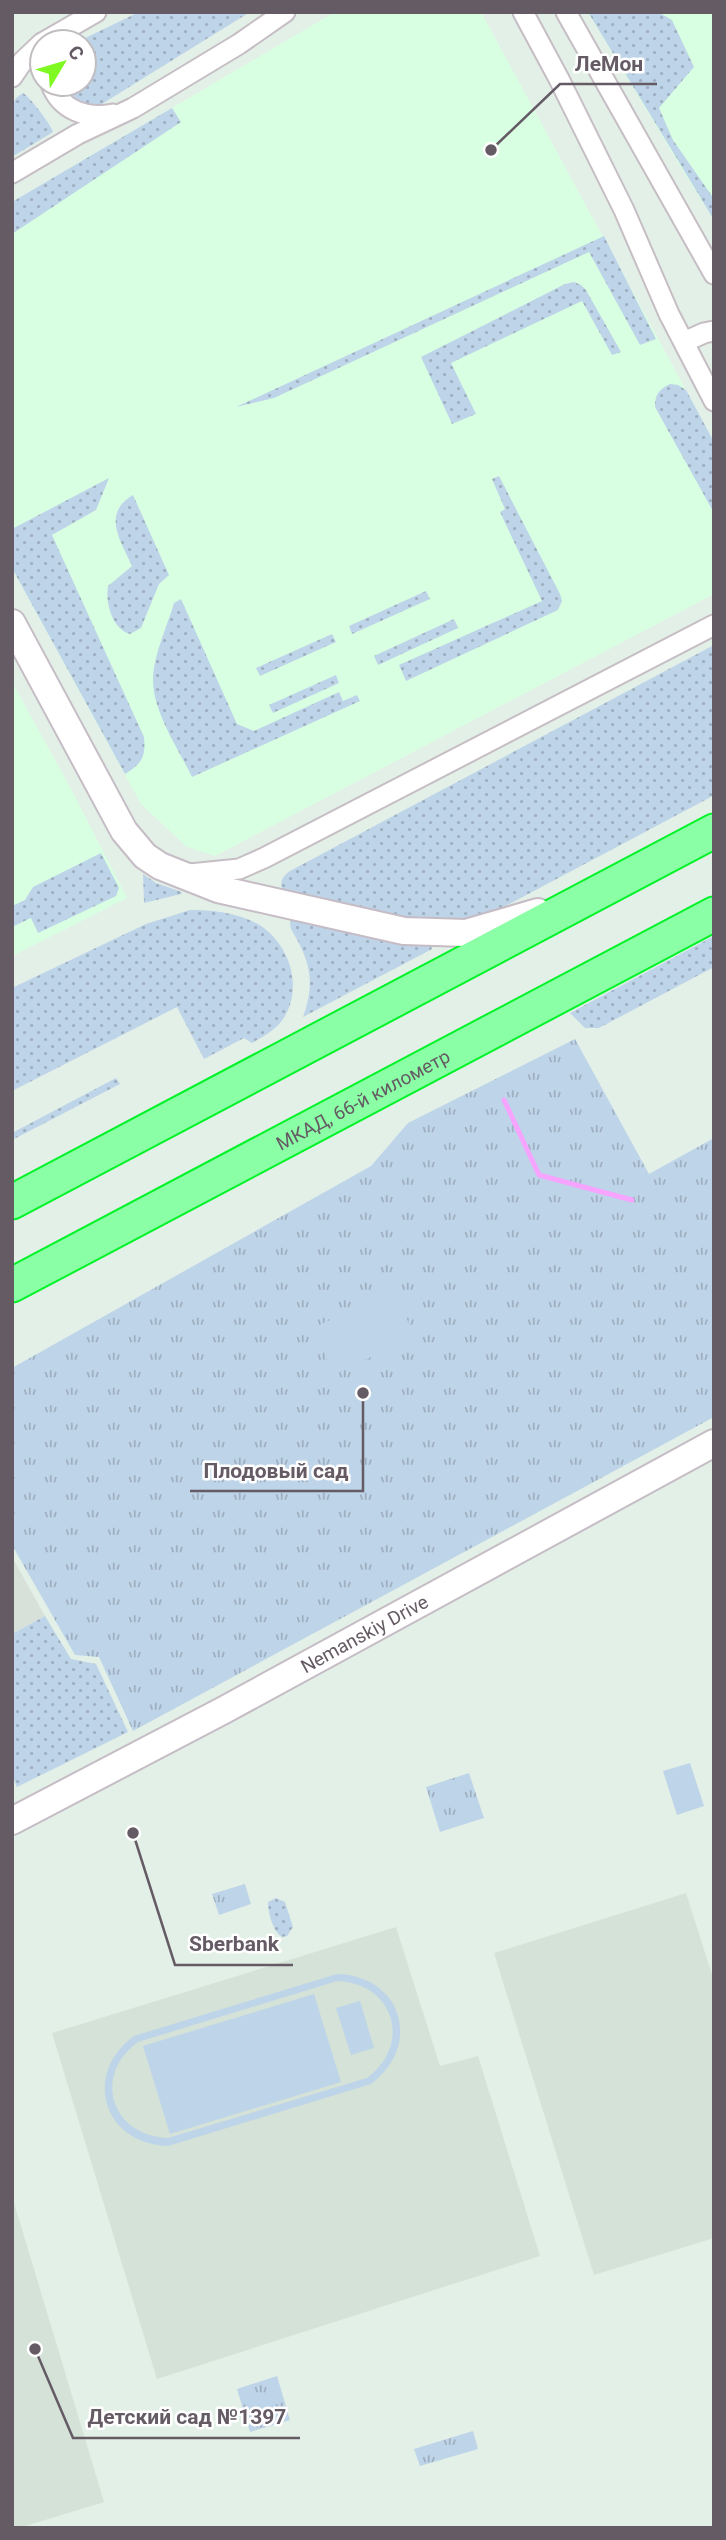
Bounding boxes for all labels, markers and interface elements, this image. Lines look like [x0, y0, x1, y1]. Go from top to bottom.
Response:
north arrow [28, 28, 98, 98]
text: С [63, 41, 89, 65]
callout: ЛеМон [560, 42, 657, 84]
text: ЛеМон [575, 52, 643, 76]
street label: МКАД, 66-й километр [272, 1045, 454, 1155]
callout: Плодовый сад [190, 1449, 363, 1491]
text: Плодовый сад [204, 1459, 348, 1483]
street label: Nemanskiy Drive [297, 1590, 432, 1678]
callout: Sberbank [175, 1923, 293, 1965]
text: Sberbank [189, 1932, 280, 1956]
callout: Детский сад №1397 [73, 2396, 300, 2438]
text: Детский сад №1397 [88, 2405, 286, 2429]

